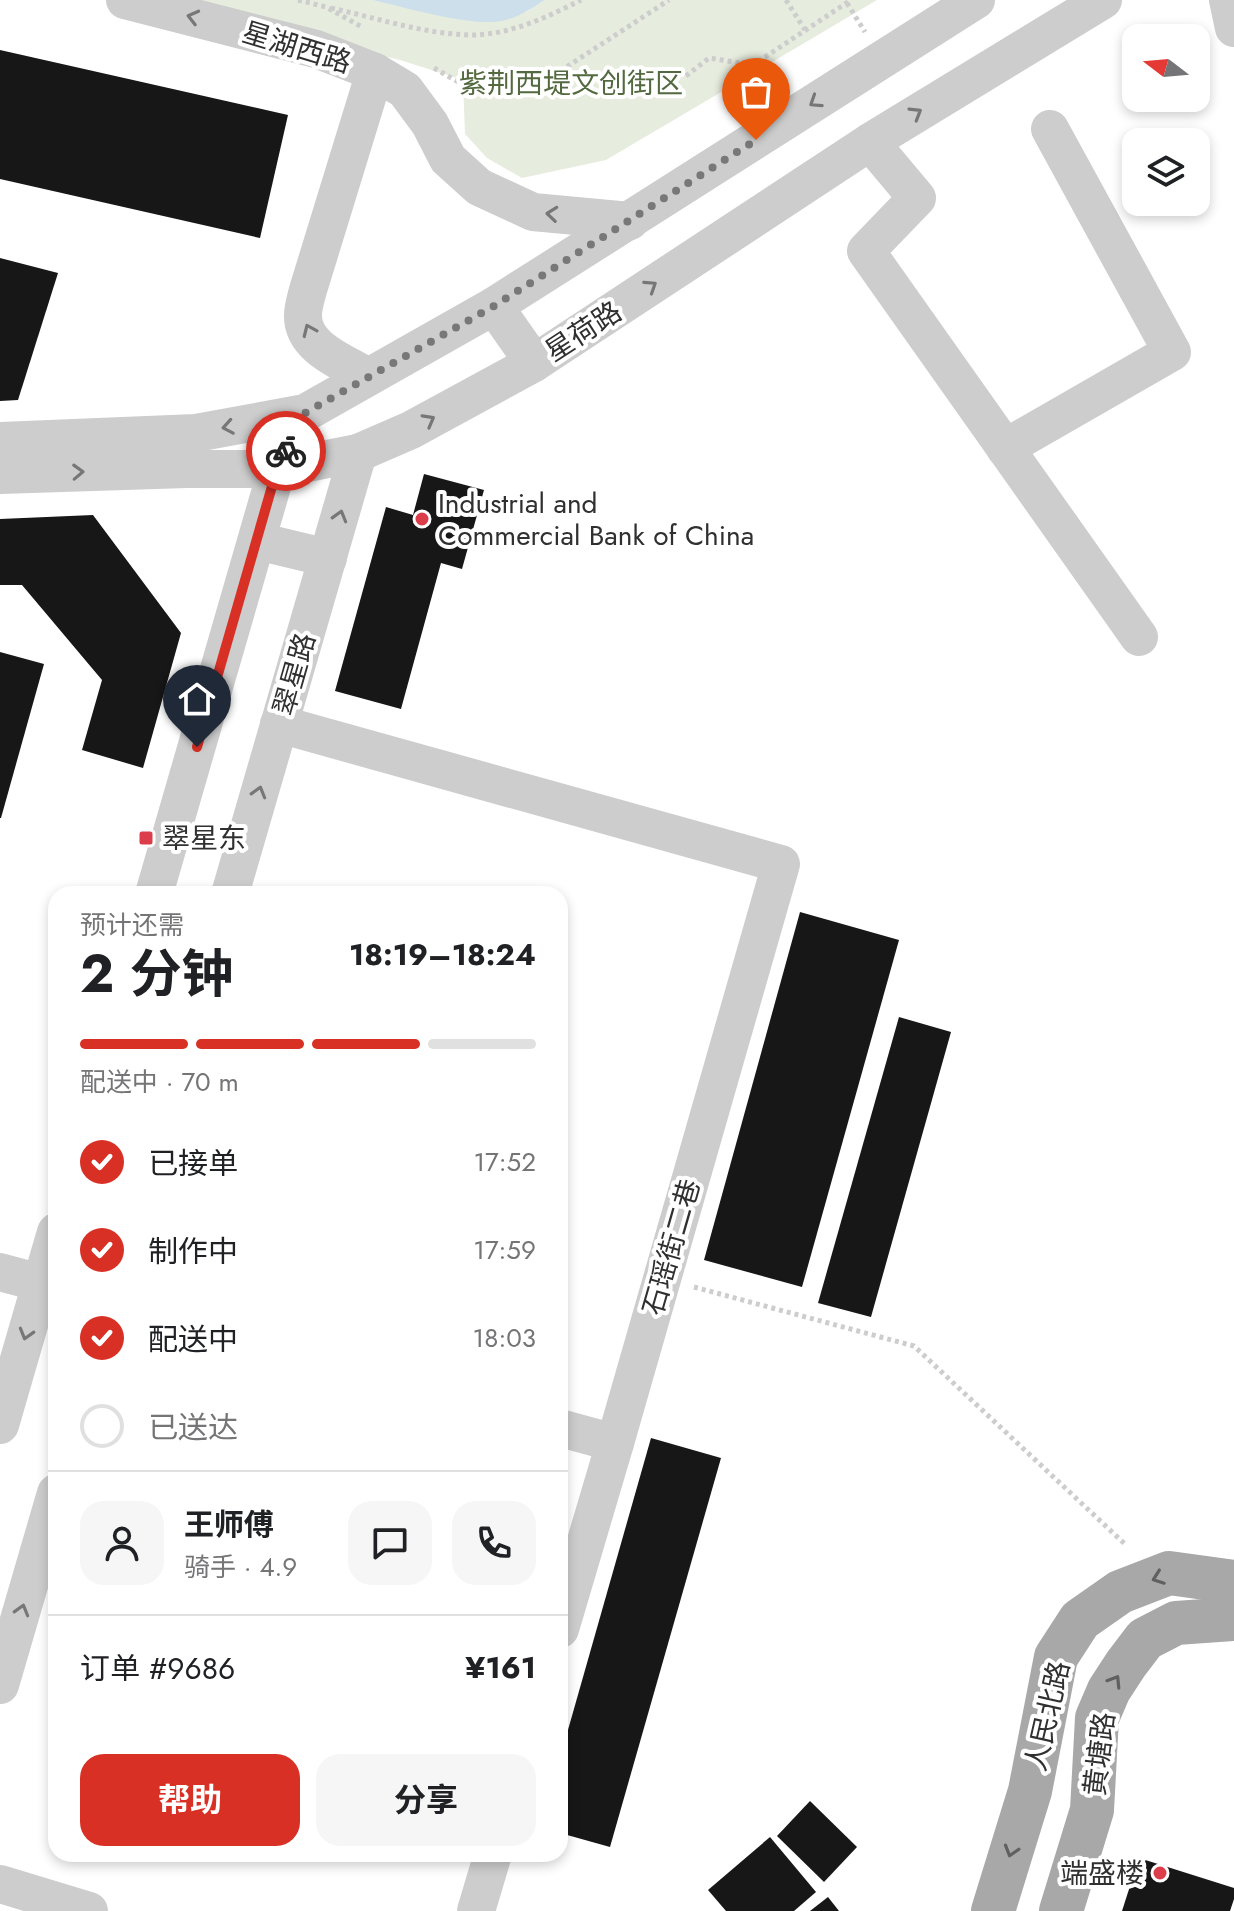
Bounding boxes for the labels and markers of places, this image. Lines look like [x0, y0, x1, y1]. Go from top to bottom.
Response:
pin [722, 58, 790, 140]
place label: Industrial and Commercial Bank of China [438, 483, 754, 556]
marker: Industrial and Commercial Bank of China [413, 510, 431, 528]
pin [163, 665, 231, 747]
place label: 翠星东 [162, 818, 246, 859]
marker: 翠星东 [137, 829, 155, 847]
place label: 端盛楼 [1060, 1853, 1144, 1894]
marker: 端盛楼 [1151, 1864, 1169, 1882]

